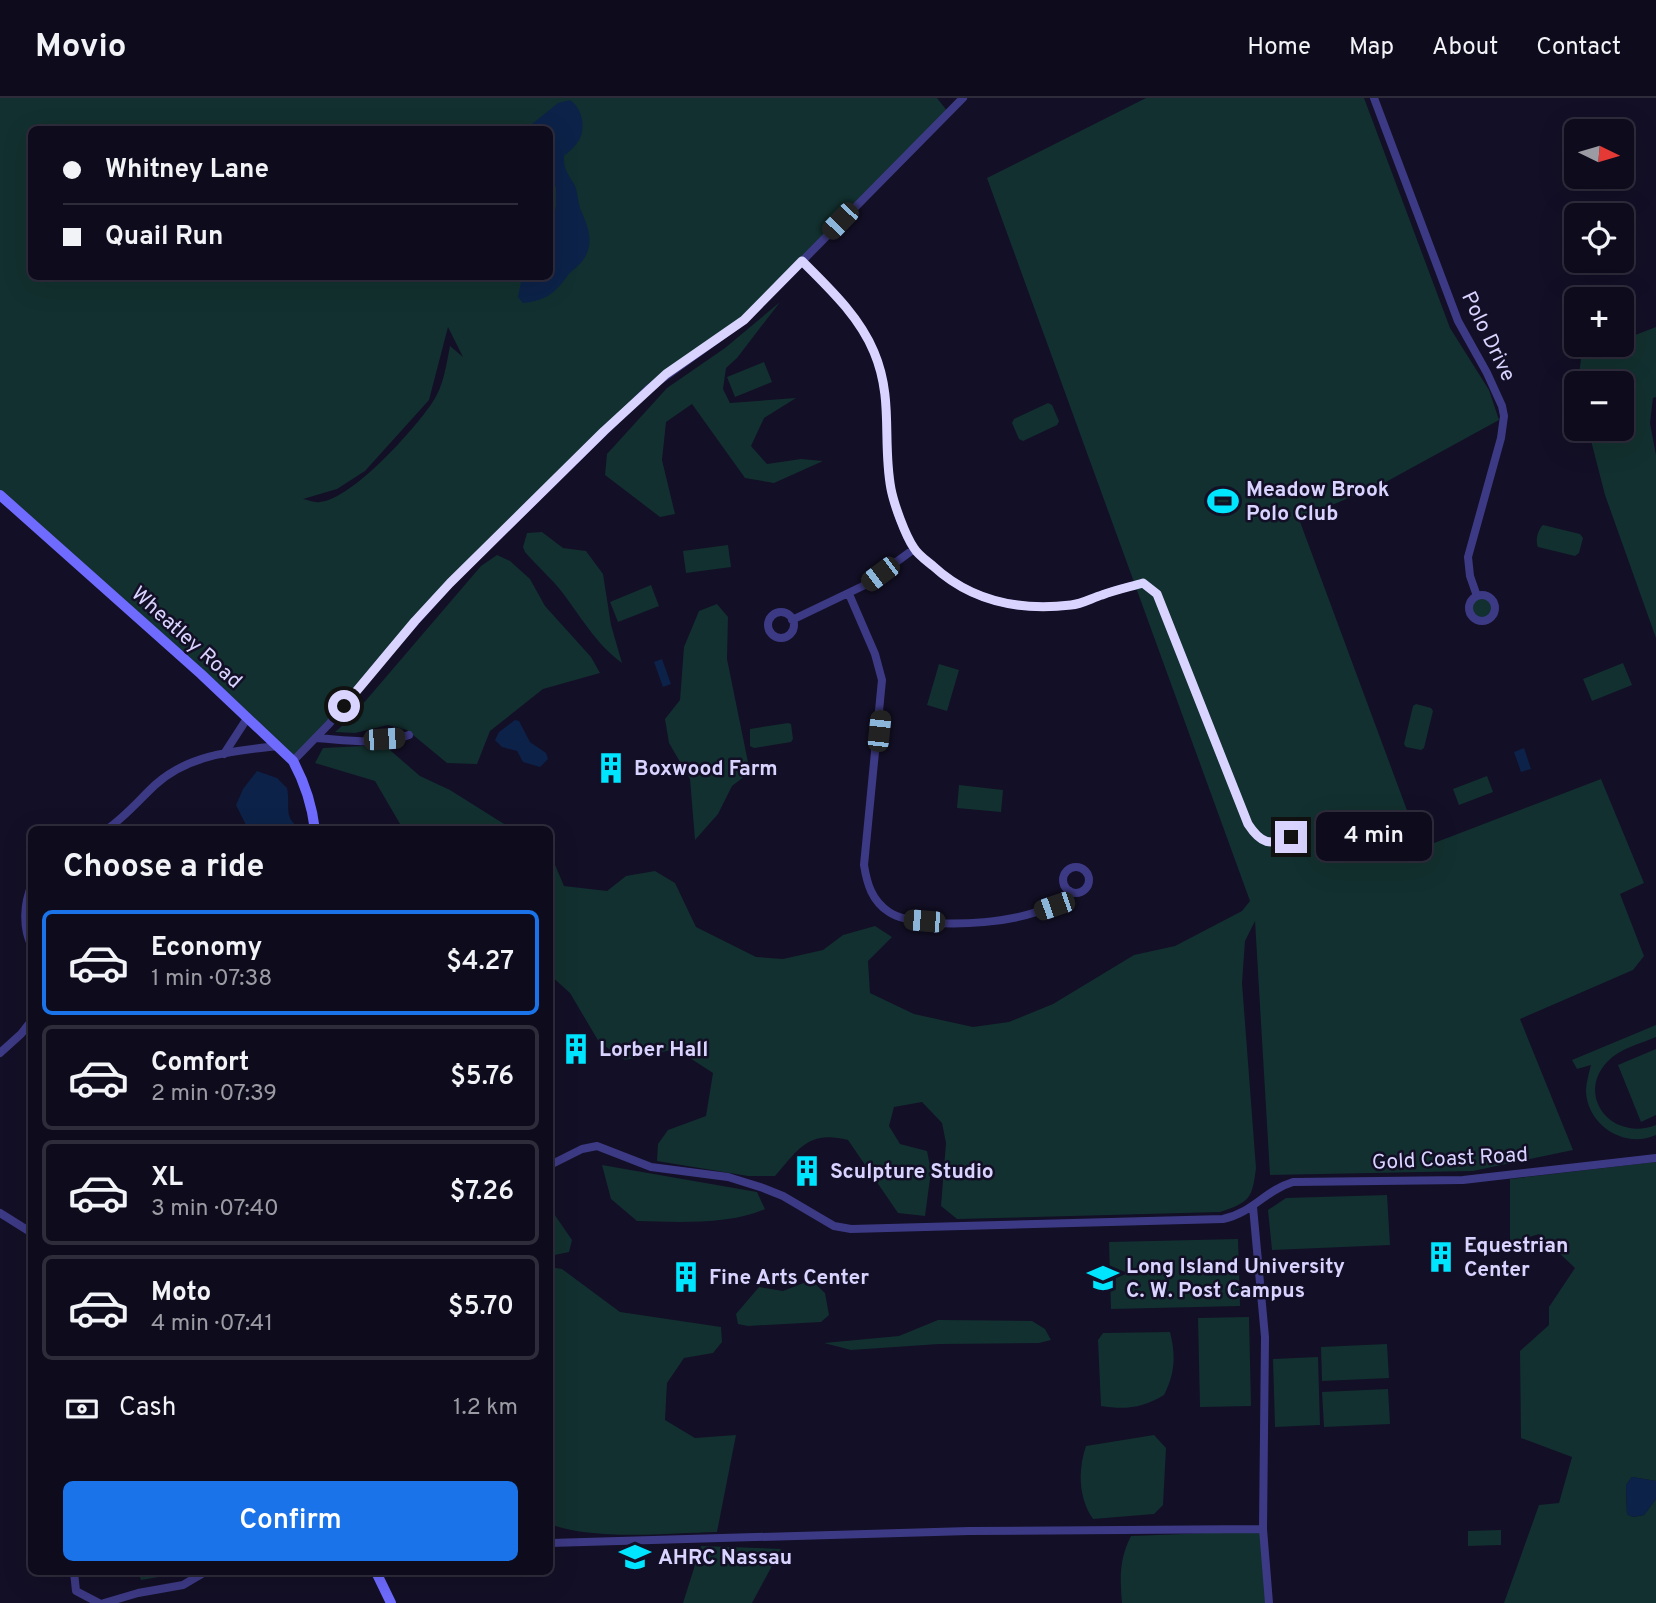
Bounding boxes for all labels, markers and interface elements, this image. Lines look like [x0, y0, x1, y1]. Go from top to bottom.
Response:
text: Movio [35, 27, 126, 69]
text: Home [1247, 33, 1311, 63]
text: Map [1349, 33, 1394, 63]
text: About [1432, 33, 1498, 63]
text: Contact [1536, 33, 1621, 63]
north arrow [1564, 119, 1634, 189]
map controls [1564, 119, 1634, 441]
text: Whitney Lane [105, 154, 269, 187]
car [818, 199, 863, 243]
button: locate [1564, 203, 1634, 273]
text: Quail Run [105, 221, 223, 254]
street label: Polo Drive [1454, 287, 1521, 386]
button: + [1564, 287, 1634, 357]
button: − [1564, 371, 1634, 441]
place label: Meadow Brook Polo Club [1246, 477, 1390, 528]
sports icon: Meadow Brook Polo Club [1206, 484, 1240, 518]
car [857, 553, 904, 595]
street label: Wheatley Road [125, 581, 247, 695]
route start [328, 690, 360, 722]
car [867, 709, 892, 753]
car [363, 727, 406, 751]
building icon: Boxwood Farm [594, 751, 628, 785]
place label: Boxwood Farm [634, 756, 778, 783]
callout: 4 min [1316, 812, 1431, 862]
route end [1275, 821, 1307, 853]
text: 4 min [1344, 822, 1404, 851]
text: Choose a ride [63, 848, 264, 888]
car [1031, 889, 1078, 923]
car [903, 909, 946, 933]
icon: car [67, 931, 130, 994]
text: Economy [151, 932, 262, 965]
text: $4.27 [446, 946, 514, 979]
text: 1 min · 07:38 [151, 965, 272, 994]
building icon: Lorber Hall [559, 1032, 593, 1066]
place label: Lorber Hall [599, 1037, 708, 1064]
icon: car [67, 1046, 130, 1109]
text: Comfort [151, 1047, 249, 1080]
text: $5.76 [450, 1061, 514, 1094]
text: 2 min · 07:39 [151, 1080, 277, 1109]
street label: Gold Coast Road [1371, 1142, 1529, 1177]
building icon: Sculpture Studio [790, 1154, 824, 1188]
place label: Sculpture Studio [830, 1159, 994, 1186]
icon: car [67, 1161, 130, 1224]
text: XL [151, 1162, 183, 1195]
text: $7.26 [450, 1176, 514, 1209]
text: 3 min · 07:40 [151, 1195, 279, 1224]
place label: Equestrian Center [1464, 1233, 1569, 1284]
building icon: Equestrian Center [1424, 1240, 1458, 1274]
place label: Long Island University C. W. Post Campus [1126, 1254, 1345, 1305]
building icon: Fine Arts Center [669, 1260, 703, 1294]
school or university icon: Long Island University C. W. Post Campus [1086, 1261, 1120, 1295]
place label: Fine Arts Center [709, 1265, 869, 1292]
icon: car [67, 1276, 130, 1339]
text: Moto [151, 1277, 211, 1310]
text: $5.70 [448, 1291, 514, 1324]
text: 4 min · 07:41 [151, 1310, 273, 1339]
icon: cash [63, 1390, 101, 1428]
text: Cash [119, 1392, 176, 1425]
text: 1.2 km [453, 1394, 518, 1423]
button: Confirm [63, 1481, 518, 1561]
school or university icon: AHRC Nassau [618, 1540, 652, 1574]
place label: AHRC Nassau [658, 1545, 792, 1572]

